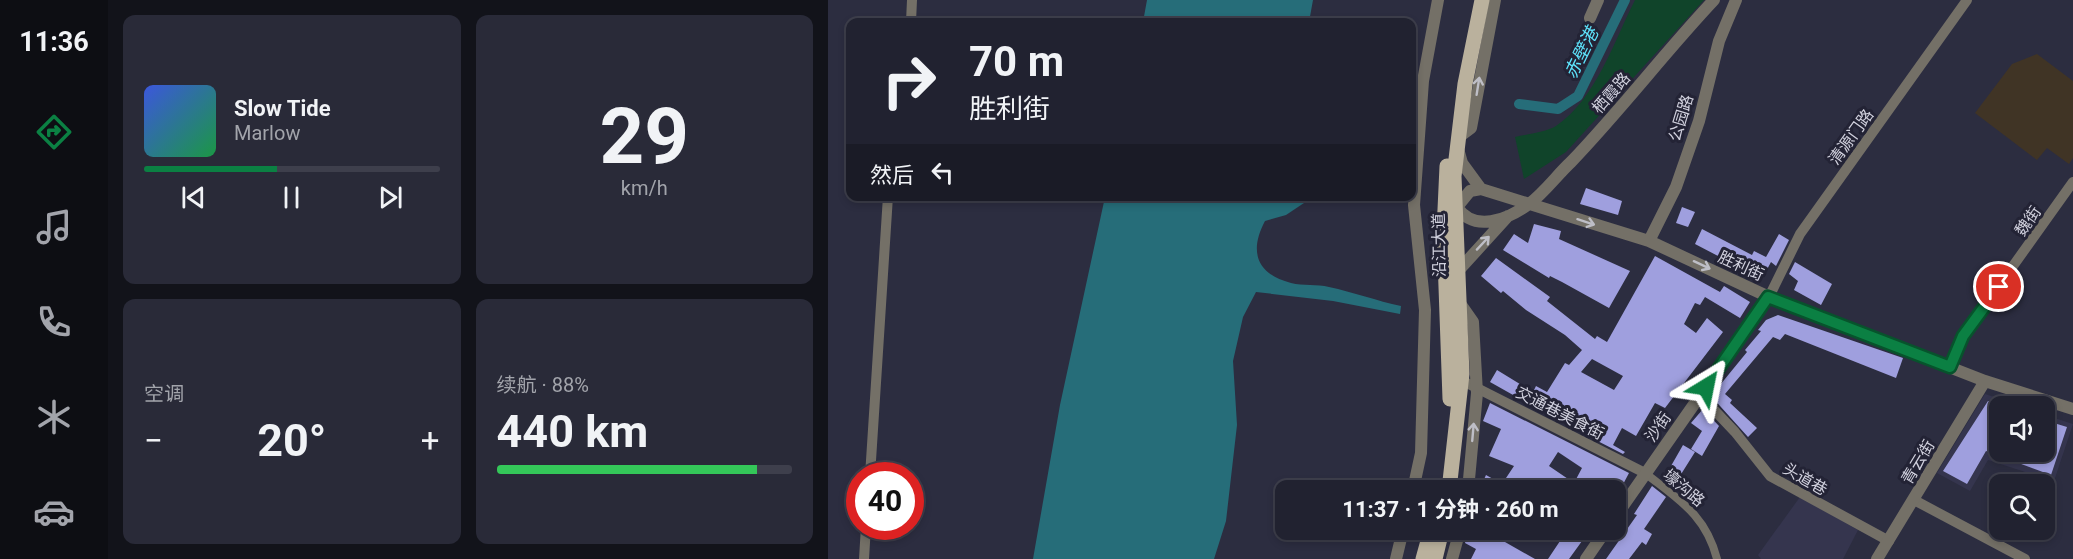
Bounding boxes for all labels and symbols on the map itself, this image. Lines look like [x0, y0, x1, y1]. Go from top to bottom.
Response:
water label: 赤壁港 [1560, 21, 1604, 82]
street label: 栖霞路 [1588, 69, 1634, 117]
one-way arrow [1472, 76, 1483, 96]
street label: 公园路 [1665, 92, 1697, 144]
street label: 清源门路 [1825, 106, 1877, 168]
street label: 魏街 [2011, 202, 2045, 240]
street label: 沿江大道 [1429, 213, 1449, 277]
one-way arrow [1576, 217, 1595, 228]
one-way arrow [1476, 236, 1490, 251]
street label: 胜利街 [1715, 247, 1767, 285]
one-way arrow [1693, 260, 1711, 272]
pin [1973, 261, 2024, 312]
position arrow [1674, 355, 1738, 419]
street label: 交通巷美食街 [1513, 383, 1607, 443]
street label: 沙街 [1641, 408, 1675, 446]
one-way arrow [1468, 423, 1479, 443]
street label: 青云街 [1897, 437, 1939, 487]
street label: 头道巷 [1779, 459, 1831, 499]
speed limit sign: 40 [846, 462, 924, 540]
street label: 壕沟路 [1660, 465, 1708, 511]

